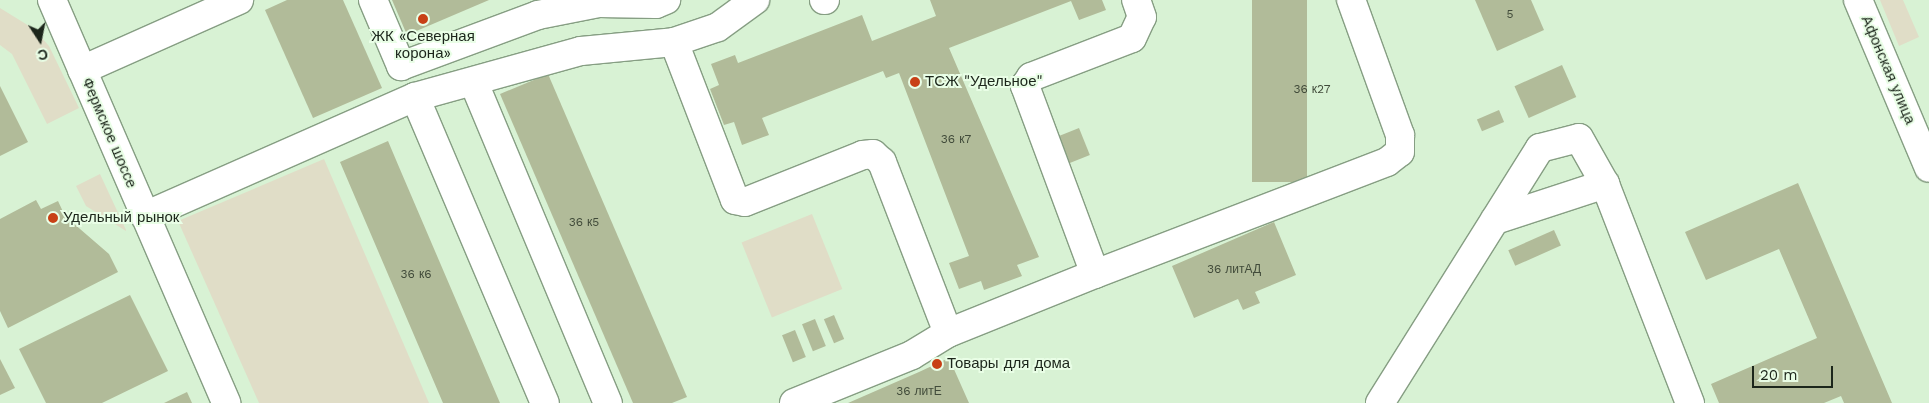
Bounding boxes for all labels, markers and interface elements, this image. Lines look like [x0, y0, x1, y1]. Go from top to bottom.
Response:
house number: 5 [1507, 8, 1513, 22]
marker: ЖК «Северная корона» [417, 13, 429, 25]
street label: Афонская улица [1857, 13, 1919, 127]
north arrow [15, 15, 65, 65]
place label: ЖК «Северная корона» [371, 27, 475, 62]
text: С [36, 46, 49, 64]
place label: ТСЖ "Удельное" [925, 73, 1043, 91]
street label: Фермское шоссе [78, 75, 140, 191]
marker: ТСЖ "Удельное" [909, 76, 921, 88]
house number: 36 к27 [1293, 83, 1331, 97]
house number: 36 к7 [941, 133, 971, 147]
place label: Удельный рынок [63, 209, 179, 227]
marker: Удельный рынок [47, 212, 59, 224]
house number: 36 к5 [569, 216, 599, 230]
house number: 36 литАД [1207, 263, 1261, 277]
house number: 36 к6 [401, 268, 431, 282]
place label: Товары для дома [947, 355, 1070, 373]
scale bar [1754, 356, 1835, 388]
marker: Товары для дома [931, 358, 943, 370]
text: 20 m [1760, 366, 1798, 384]
house number: 36 литЕ [896, 385, 942, 399]

